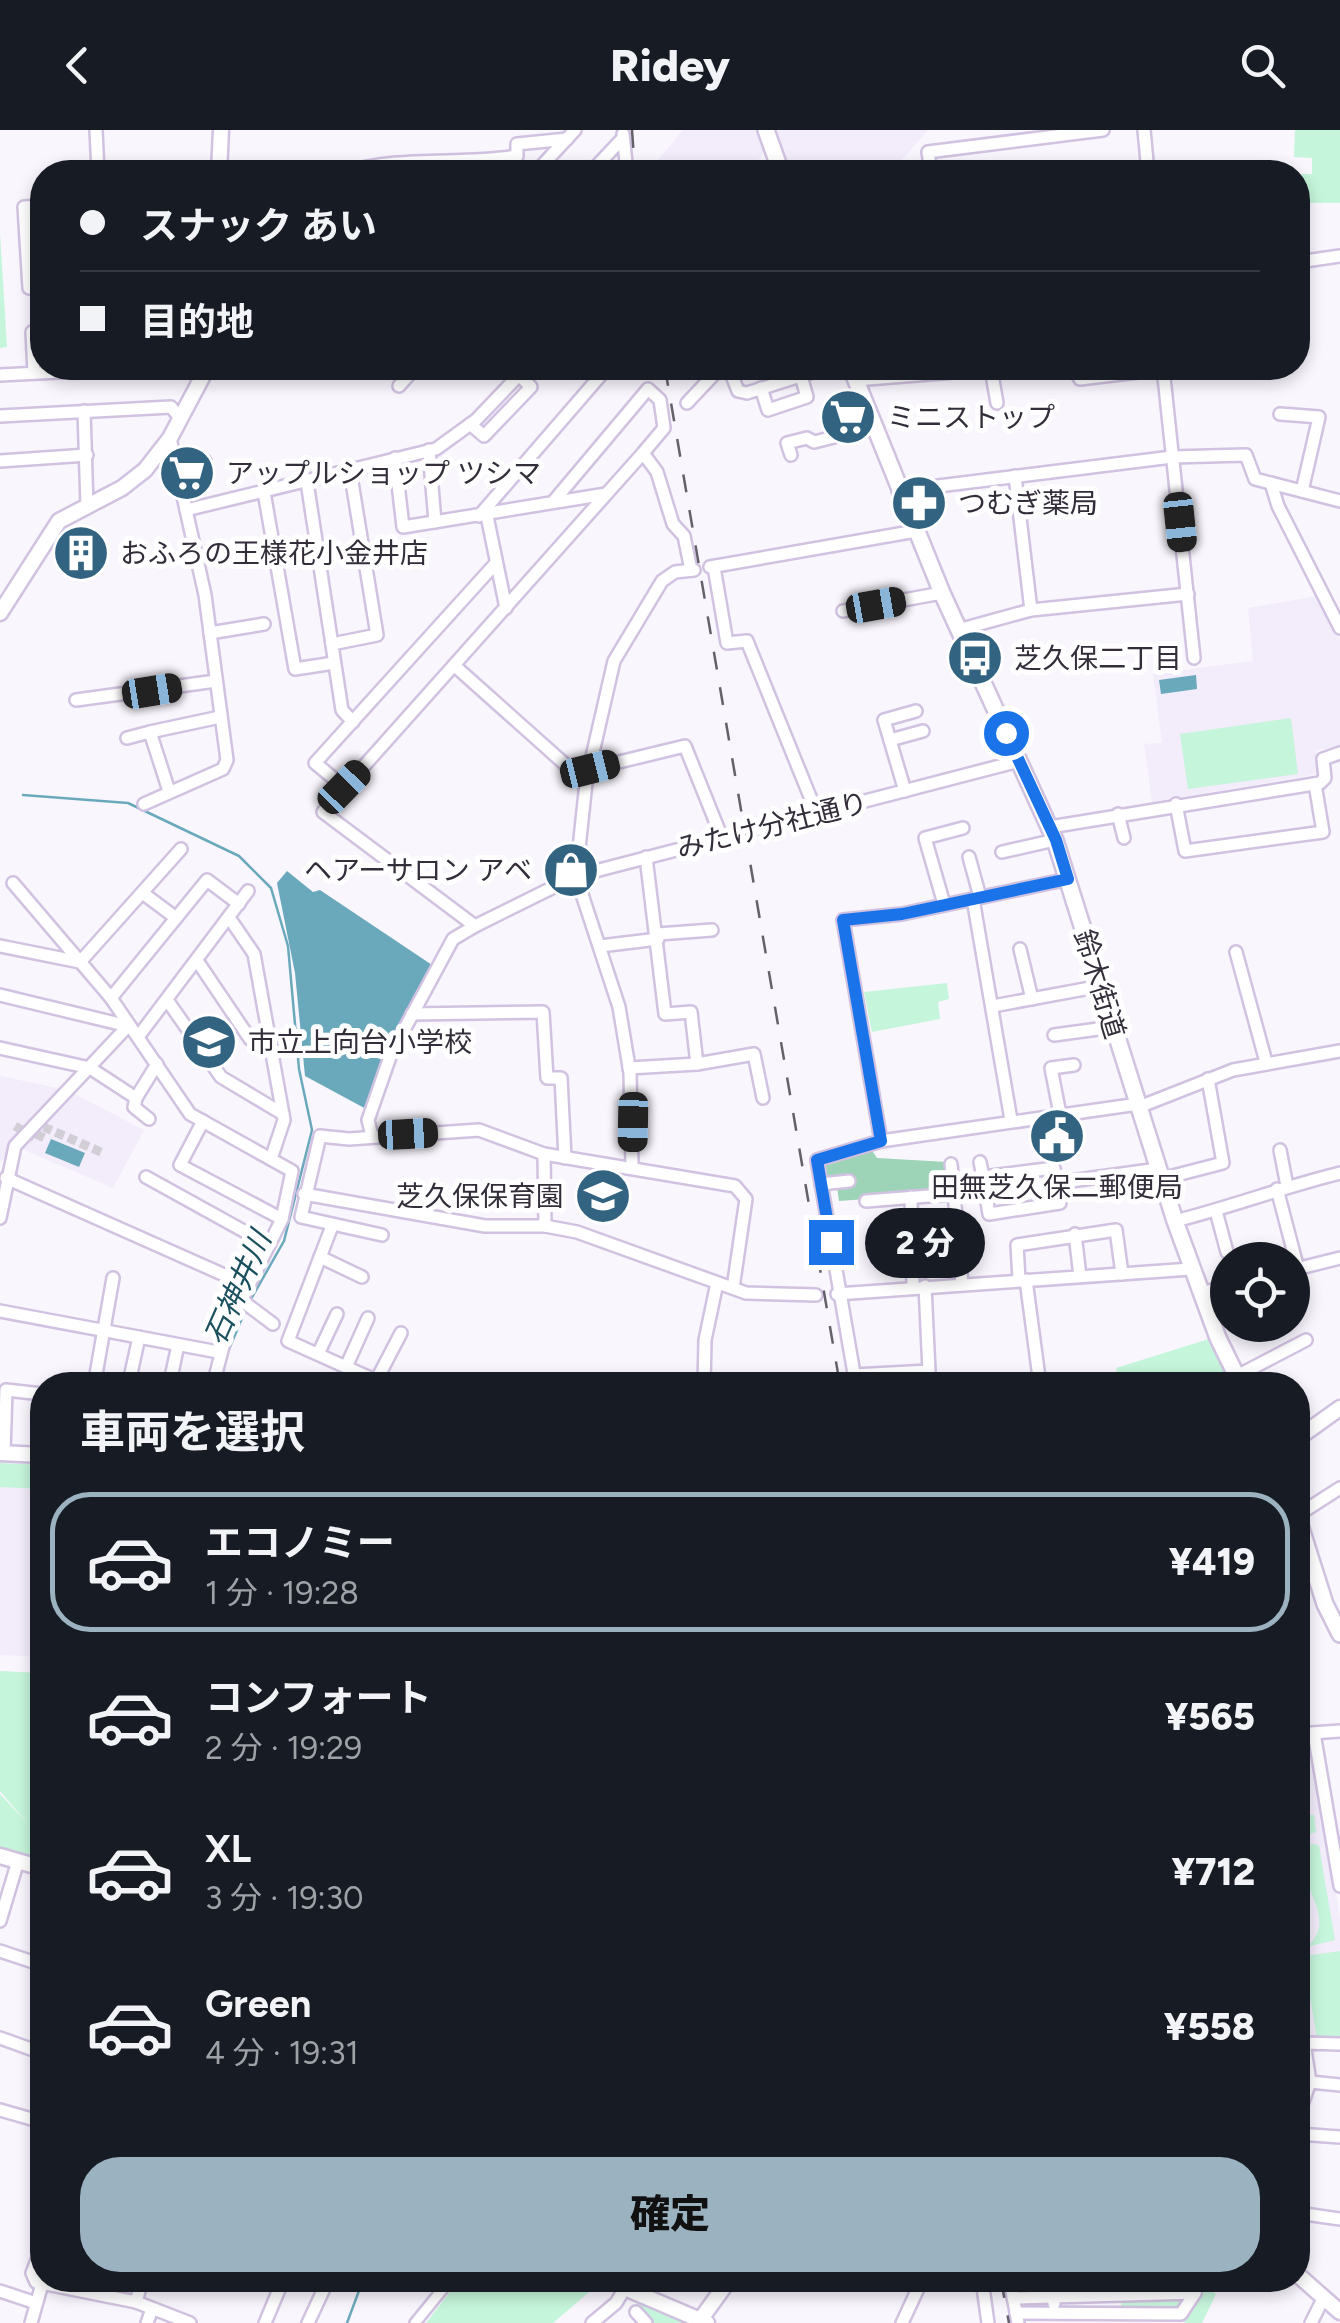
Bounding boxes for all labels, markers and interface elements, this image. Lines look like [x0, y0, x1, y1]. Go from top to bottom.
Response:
icon: back [50, 38, 105, 93]
text: Ridey [610, 38, 730, 92]
icon: search [1235, 38, 1290, 93]
text: スナック あい [140, 203, 377, 249]
text: 目的地 [140, 299, 254, 345]
supermarket icon: ミニストップ [818, 387, 878, 447]
place label: ミニストップ [887, 400, 1055, 434]
supermarket icon: アップルショップ ツシマ [157, 443, 217, 503]
place label: アップルショップ ツシマ [226, 456, 541, 490]
pharmacy icon: つむぎ薬局 [889, 473, 949, 533]
place label: つむぎ薬局 [958, 486, 1098, 520]
car [1162, 491, 1198, 553]
building icon: おふろの王様花小金井店 [51, 523, 111, 583]
place label: おふろの王様花小金井店 [120, 536, 428, 570]
car [844, 585, 908, 625]
bus stop icon: 芝久保二丁目 [945, 628, 1005, 688]
place label: 芝久保二丁目 [1014, 641, 1182, 675]
car [120, 671, 184, 711]
route start [984, 711, 1029, 756]
car [557, 747, 623, 791]
car [312, 755, 376, 819]
street label: みたけ分社通り [673, 785, 871, 865]
shop icon: ヘアーサロン アベ [541, 840, 601, 900]
place label: ヘアーサロン アベ [304, 853, 532, 887]
street label: 鈴木街道 [1067, 925, 1133, 1043]
school or university icon: 市立上向台小学校 [179, 1012, 239, 1072]
place label: 市立上向台小学校 [248, 1025, 472, 1059]
car [617, 1092, 649, 1152]
public building icon: 田無芝久保二郵便局 [1027, 1106, 1087, 1166]
car [377, 1117, 439, 1151]
school or university icon: 芝久保保育園 [573, 1166, 633, 1226]
place label: 田無芝久保二郵便局 [931, 1170, 1183, 1204]
place label: 芝久保保育園 [396, 1179, 564, 1213]
callout: 2 分 [866, 1207, 986, 1277]
route end [809, 1220, 854, 1265]
water label: 石神井川 [196, 1223, 280, 1350]
text: 2 分 [896, 1224, 954, 1262]
map controls [1210, 1242, 1310, 1342]
button: locate [1210, 1242, 1310, 1342]
text: 車両を選択 [80, 1405, 305, 1459]
icon: car [85, 1517, 175, 1607]
text: エコノミー [205, 1520, 395, 1566]
text: ¥419 [1169, 1539, 1255, 1585]
text: 1 分 · 19:28 [205, 1574, 359, 1612]
icon: car [85, 1672, 175, 1762]
text: コンフォート [205, 1675, 432, 1721]
text: ¥565 [1165, 1694, 1255, 1740]
text: 2 分 · 19:29 [205, 1729, 362, 1767]
text: XL [205, 1826, 251, 1872]
icon: car [85, 1827, 175, 1917]
text: ¥712 [1171, 1849, 1255, 1895]
text: 3 分 · 19:30 [205, 1879, 364, 1917]
text: Green [205, 1981, 311, 2027]
icon: car [85, 1982, 175, 2072]
text: ¥558 [1164, 2004, 1255, 2050]
text: 4 分 · 19:31 [205, 2034, 359, 2072]
button: 確定 [80, 2157, 1260, 2272]

